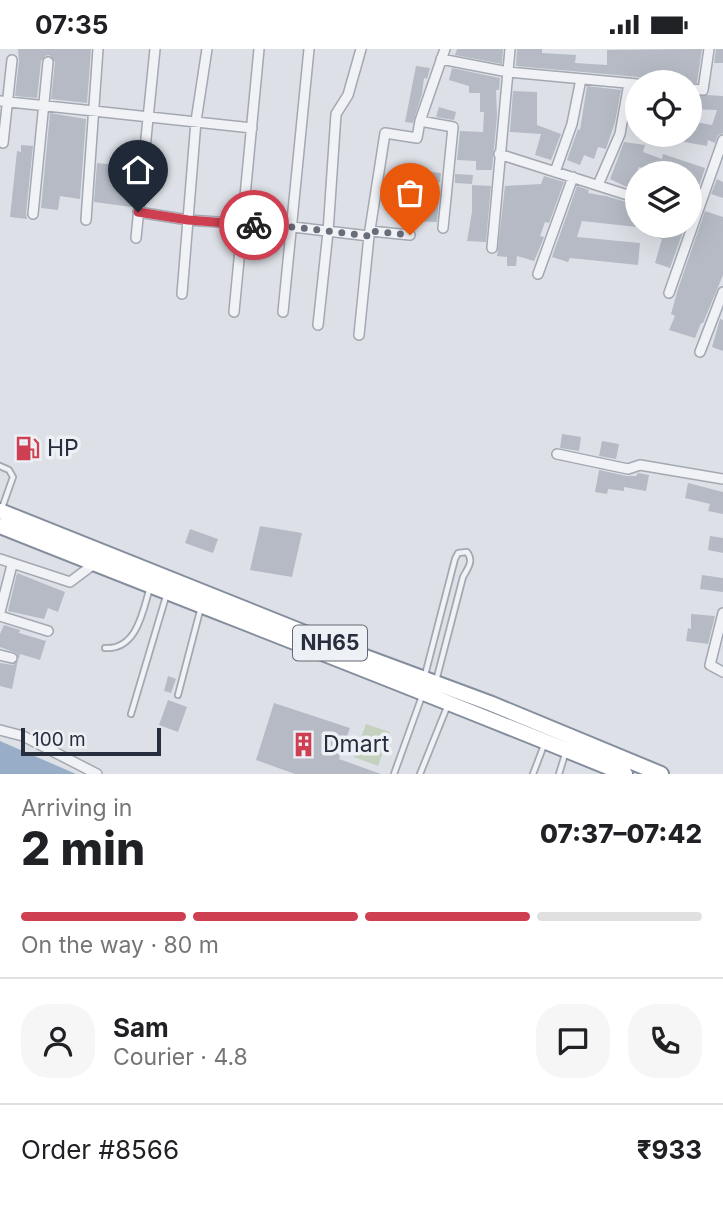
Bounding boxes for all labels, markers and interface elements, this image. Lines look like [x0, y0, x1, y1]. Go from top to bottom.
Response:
text: 07:35 [35, 9, 108, 40]
map controls [625, 70, 702, 238]
button: locate [625, 70, 702, 147]
pin [108, 140, 168, 212]
icon: home [119, 151, 157, 189]
button: layers [625, 161, 702, 238]
pin [380, 163, 440, 235]
icon: bag [391, 174, 429, 212]
courier [219, 190, 289, 260]
icon: bike [235, 206, 273, 244]
fuel station icon: HP [13, 434, 41, 462]
place label: HP [47, 434, 79, 462]
road number: NH65 [293, 625, 367, 661]
scale bar [21, 725, 161, 757]
text: 100 m [32, 728, 86, 751]
building icon: Dmart [289, 730, 317, 758]
place label: Dmart [323, 730, 390, 758]
text: Arriving in [21, 794, 132, 822]
text: 07:37–07:42 [540, 818, 702, 849]
text: 2 min [21, 820, 145, 876]
text: On the way · 80 m [21, 931, 219, 959]
button: person [21, 1004, 95, 1078]
button: chat [536, 1004, 610, 1078]
button: phone [628, 1004, 702, 1078]
text: Sam [113, 1012, 169, 1043]
text: Courier · 4.8 [113, 1043, 248, 1071]
text: Order #8566 [21, 1134, 179, 1165]
text: ₹933 [637, 1134, 702, 1165]

